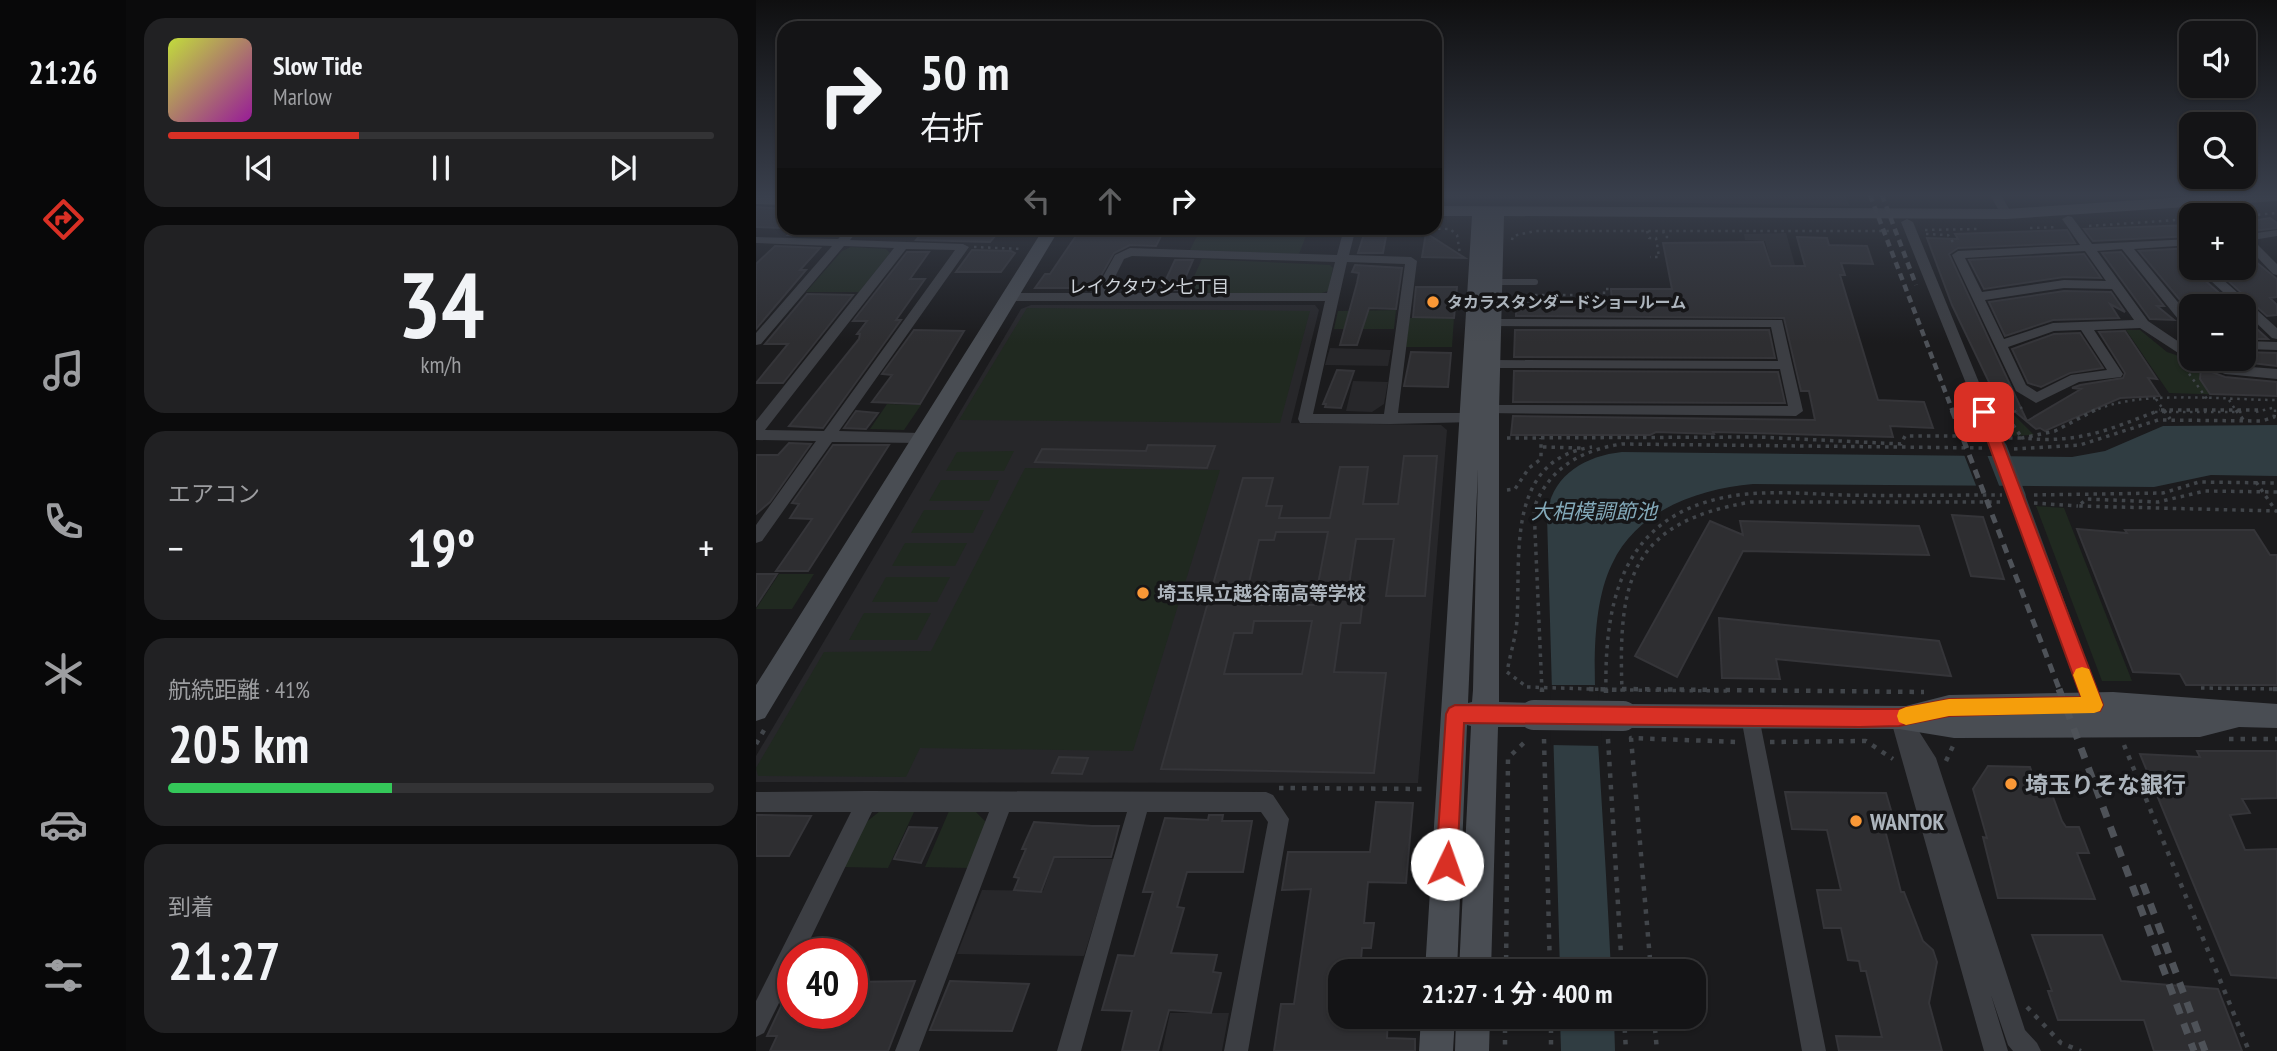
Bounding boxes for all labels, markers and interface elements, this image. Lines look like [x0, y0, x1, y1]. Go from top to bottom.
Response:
map controls [2179, 21, 2256, 371]
button: sound [2179, 21, 2256, 98]
text: 50 m [920, 40, 1009, 104]
text: Slow Tide [273, 49, 363, 82]
icon: right [805, 49, 896, 140]
text: 21:26 [28, 51, 98, 93]
text: Marlow [273, 82, 332, 111]
text: 右折 [920, 106, 984, 148]
button: search [2179, 112, 2256, 189]
icon: previous [240, 149, 278, 187]
icon: pause [422, 149, 460, 187]
icon: next [604, 149, 642, 187]
icon: left [1018, 182, 1056, 220]
icon: ahead [1091, 182, 1129, 220]
icon: right [1164, 182, 1202, 220]
icon: directions [39, 195, 88, 244]
button: + [2179, 203, 2256, 280]
text: 34 [398, 245, 485, 363]
district label: レイクタウン七丁目 [1069, 275, 1229, 298]
place label: タカラスタンダードショールーム [1447, 292, 1686, 312]
marker: タカラスタンダードショールーム [1425, 294, 1441, 310]
button: − [2179, 294, 2256, 371]
icon: music [39, 346, 88, 395]
text: km/h [421, 350, 461, 379]
pin [1954, 382, 2014, 442]
icon: arrive [1965, 393, 2003, 431]
text: エアコン [168, 479, 260, 508]
icon: phone [39, 497, 88, 546]
water label: 大相模調節池 [1531, 498, 1659, 525]
text: 19° [407, 514, 475, 581]
text: − [168, 523, 184, 572]
text: + [698, 523, 714, 572]
place label: 埼玉県立越谷南高等学校 [1157, 581, 1366, 605]
marker: 埼玉県立越谷南高等学校 [1135, 585, 1151, 601]
icon: climate [39, 649, 88, 698]
text: 航続距離 · 41% [168, 675, 310, 704]
text: 205 km [168, 710, 309, 777]
place label: 埼玉りそな銀行 [2025, 770, 2186, 799]
marker: 埼玉りそな銀行 [2003, 776, 2019, 792]
icon: car [39, 800, 88, 849]
place label: WANTOK [1869, 807, 1944, 836]
marker: WANTOK [1848, 813, 1864, 829]
position arrow [1410, 827, 1484, 901]
text: 到着 [168, 892, 214, 921]
text: 21:27 [168, 927, 280, 994]
speed limit sign: 40 [777, 938, 868, 1029]
icon: filters [39, 951, 88, 1000]
text: 21:27 · 1 分 · 400 m [1421, 977, 1613, 1010]

